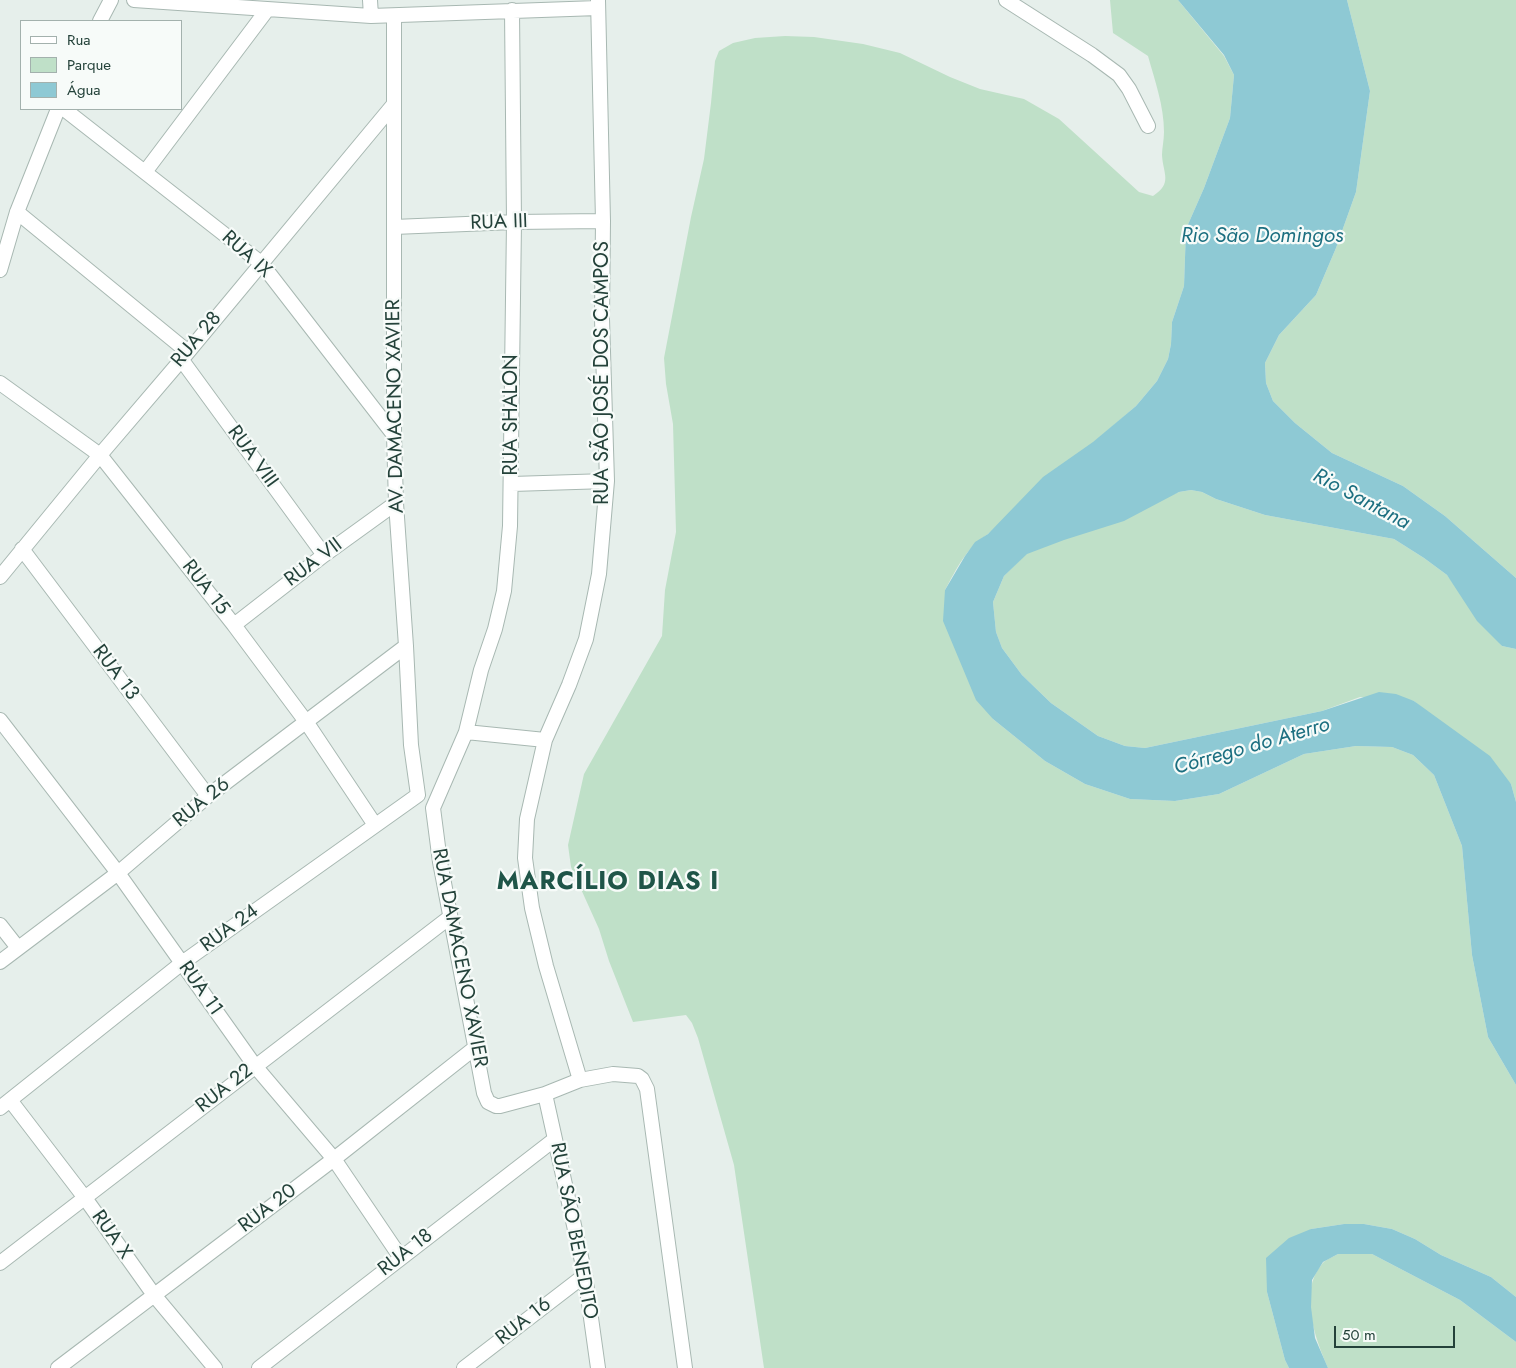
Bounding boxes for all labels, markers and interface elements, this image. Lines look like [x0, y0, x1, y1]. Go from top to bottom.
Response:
legend [20, 20, 182, 110]
text: Rua [67, 29, 91, 51]
text: Parque [67, 54, 111, 76]
text: Água [67, 79, 101, 101]
street label: RUA III [470, 210, 528, 236]
water label: Rio São Domingos [1181, 224, 1343, 250]
street label: RUA IX [216, 226, 276, 284]
street label: RUA SÃO JOSÉ DOS CAMPOS [591, 241, 615, 505]
street label: AV. DAMACENO XAVIER [382, 299, 410, 513]
street label: RUA 28 [167, 307, 227, 373]
street label: RUA SHALON [500, 354, 524, 476]
street label: RUA VIII [221, 421, 283, 493]
water label: Rio Santana [1308, 464, 1414, 536]
street label: RUA VII [280, 534, 348, 592]
street label: RUA 15 [176, 556, 234, 620]
street label: RUA 13 [87, 641, 143, 705]
water label: Córrego do Aterro [1171, 713, 1333, 781]
street label: RUA 26 [169, 773, 235, 833]
street label: RUA DAMACENO XAVIER [426, 846, 492, 1070]
district label: MARCÍLIO DIAS I [495, 868, 721, 898]
street label: RUA 24 [196, 900, 264, 958]
street label: RUA 11 [173, 957, 227, 1021]
street label: RUA 22 [192, 1059, 258, 1119]
street label: RUA SÃO BENEDITO [544, 1141, 602, 1321]
street label: RUA 20 [234, 1179, 302, 1239]
street label: RUA X [86, 1206, 136, 1264]
street label: RUA 18 [374, 1224, 438, 1282]
street label: RUA 16 [492, 1293, 556, 1351]
scale bar [1336, 1316, 1457, 1348]
text: 50 m [1342, 1324, 1376, 1346]

